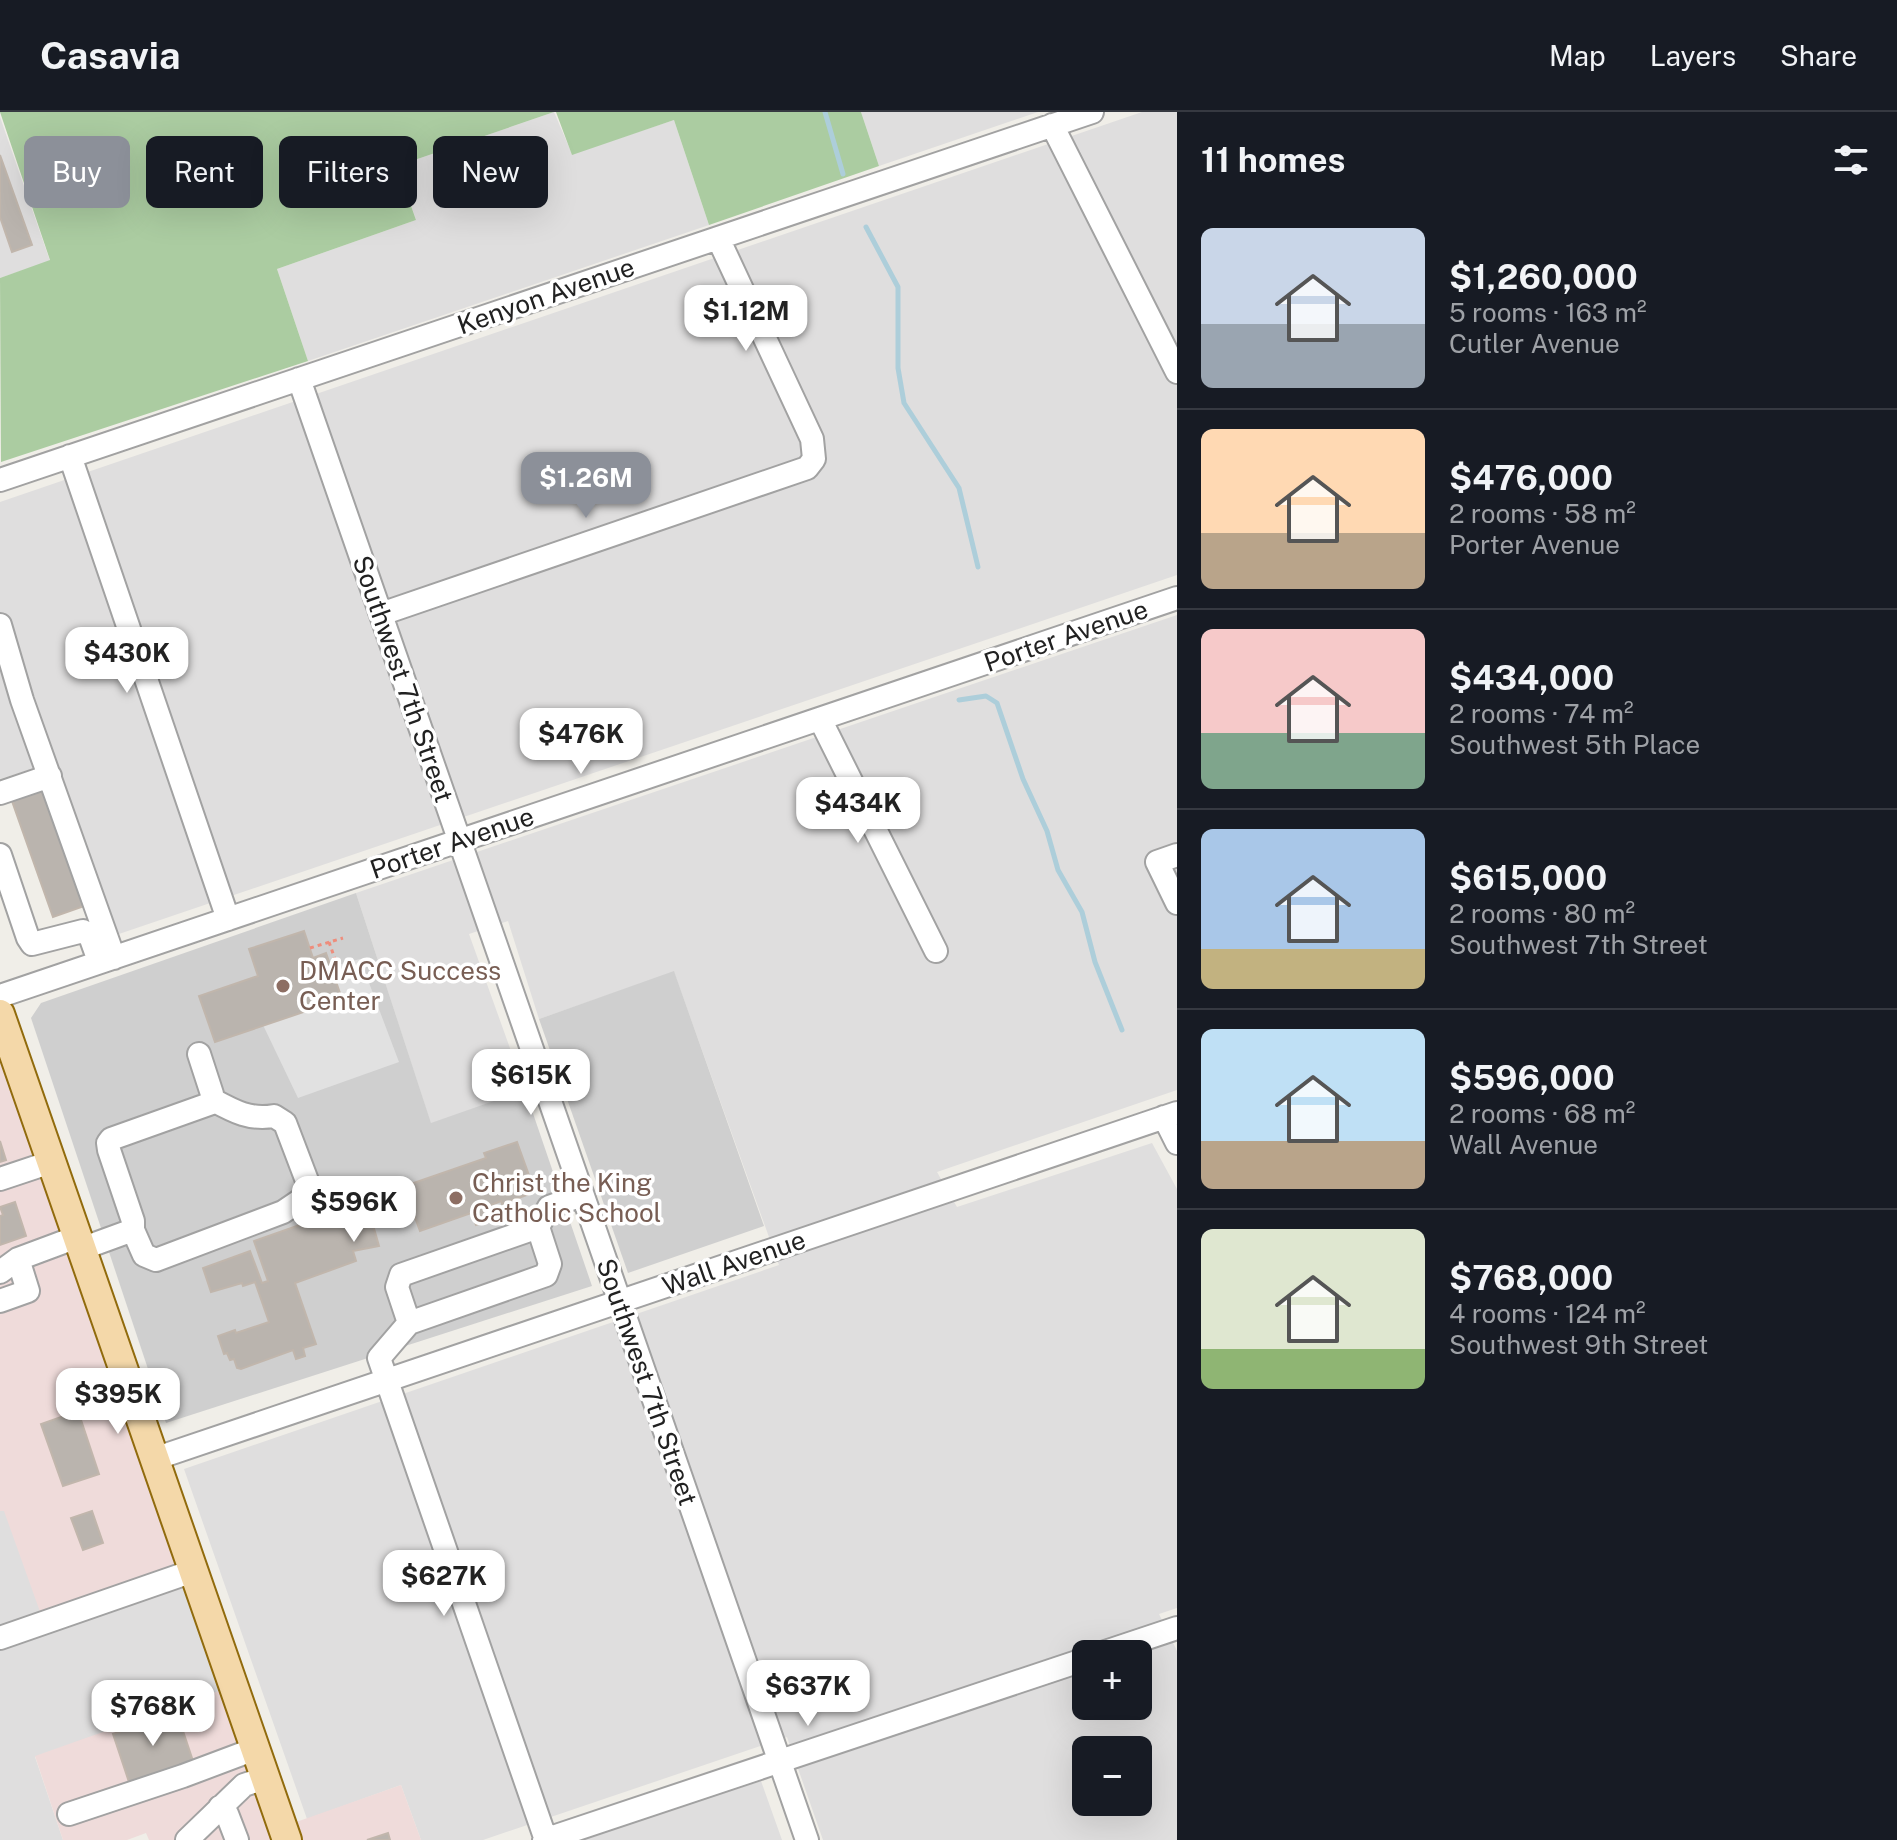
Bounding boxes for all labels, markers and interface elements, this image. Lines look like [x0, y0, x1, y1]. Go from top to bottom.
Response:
text: Casavia [40, 33, 181, 78]
text: Map [1549, 39, 1606, 72]
text: Layers [1650, 39, 1736, 72]
text: Share [1780, 39, 1857, 72]
chip: Buy [24, 136, 130, 208]
chip: Rent [146, 136, 263, 208]
chip: Filters [279, 136, 417, 208]
chip: New [433, 136, 548, 208]
icon: filters [1829, 138, 1873, 182]
text: 11 homes [1201, 140, 1345, 180]
street label: Kenyon Avenue [453, 251, 638, 340]
text: $1,260,000 [1449, 257, 1638, 297]
icon: home [1265, 260, 1361, 356]
pin: $1.12M [681, 285, 811, 353]
text: $1.12M [702, 295, 790, 326]
text: 5 rooms · 163 m² [1449, 297, 1647, 328]
text: Cutler Avenue [1449, 328, 1620, 359]
pin: $1.26M [521, 452, 651, 520]
text: $476,000 [1449, 458, 1613, 498]
icon: home [1265, 461, 1361, 557]
text: $1.26M [539, 462, 633, 493]
text: 2 rooms · 58 m² [1449, 498, 1636, 529]
text: Porter Avenue [1449, 529, 1620, 560]
street label: Southwest 7th Street [347, 551, 460, 806]
street label: Porter Avenue [980, 593, 1152, 678]
pin: $430K [71, 627, 183, 695]
text: $430K [83, 637, 171, 668]
text: $434,000 [1449, 658, 1614, 698]
icon: home [1265, 661, 1361, 757]
text: 2 rooms · 74 m² [1449, 698, 1634, 729]
pin: $476K [525, 708, 637, 776]
text: $476K [538, 718, 624, 749]
text: Southwest 5th Place [1449, 729, 1700, 760]
pin: $434K [802, 777, 914, 845]
text: $434K [814, 787, 902, 818]
street label: Porter Avenue [366, 800, 538, 885]
text: $615,000 [1449, 858, 1607, 898]
icon: home [1265, 861, 1361, 957]
text: 2 rooms · 80 m² [1449, 898, 1635, 929]
text: Southwest 7th Street [1449, 929, 1708, 960]
place label: DMACC Success Center [299, 955, 501, 1016]
marker: DMACC Success Center [274, 977, 292, 995]
pin: $615K [475, 1049, 587, 1117]
text: $596,000 [1449, 1058, 1615, 1098]
text: $615K [490, 1059, 572, 1090]
icon: home [1265, 1061, 1361, 1157]
text: 2 rooms · 68 m² [1449, 1098, 1635, 1129]
text: Wall Avenue [1449, 1129, 1598, 1160]
place label: Christ the King Catholic School [472, 1167, 661, 1228]
pin: $596K [298, 1176, 410, 1244]
text: $596K [310, 1186, 398, 1217]
marker: Christ the King Catholic School [447, 1189, 465, 1207]
street label: Wall Avenue [658, 1224, 809, 1301]
street label: Southwest 7th Street [591, 1254, 704, 1509]
text: $768,000 [1449, 1258, 1613, 1298]
icon: home [1265, 1261, 1361, 1357]
text: 4 rooms · 124 m² [1449, 1298, 1646, 1329]
text: Southwest 9th Street [1449, 1329, 1708, 1360]
pin: $395K [62, 1368, 174, 1436]
text: $395K [74, 1378, 162, 1409]
pin: $627K [388, 1550, 500, 1618]
text: $627K [401, 1560, 487, 1591]
map controls [1072, 1640, 1152, 1816]
button: + [1072, 1640, 1152, 1720]
pin: $637K [752, 1660, 864, 1728]
text: $637K [765, 1670, 851, 1701]
pin: $768K [97, 1680, 209, 1748]
text: $768K [110, 1690, 196, 1721]
button: − [1072, 1736, 1152, 1816]

